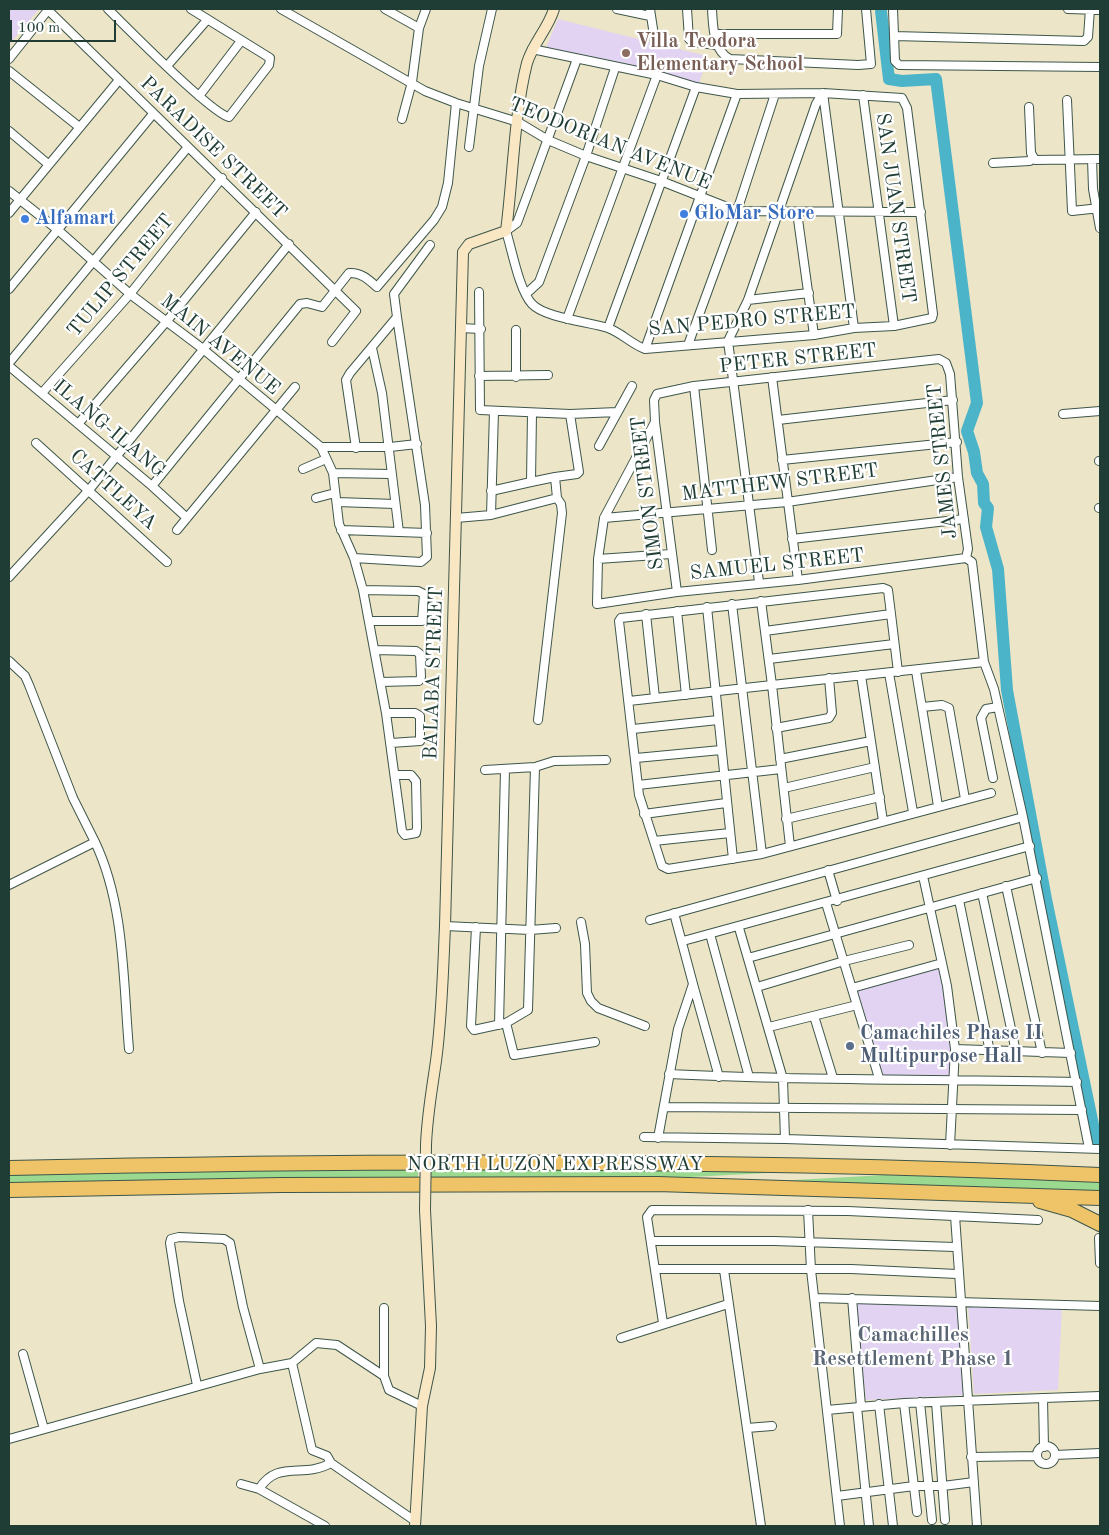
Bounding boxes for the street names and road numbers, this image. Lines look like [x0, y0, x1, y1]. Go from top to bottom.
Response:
street label: PARADISE STREET [134, 72, 292, 224]
street label: TEODORIAN AVENUE [505, 92, 715, 196]
street label: SAN JUAN STREET [870, 111, 920, 305]
street label: TULIP STREET [63, 210, 179, 342]
street label: MAIN AVENUE [155, 289, 285, 401]
street label: SAN PEDRO STREET [647, 300, 857, 342]
street label: PETER STREET [718, 339, 878, 379]
street label: ILANG-ILANG [48, 375, 170, 483]
street label: JAMES STREET [923, 382, 963, 540]
street label: SIMON STREET [627, 415, 669, 571]
street label: CATTLEYA [64, 445, 162, 535]
street label: MATTHEW STREET [680, 459, 880, 507]
street label: SAMUEL STREET [689, 544, 865, 586]
street label: BALABA STREET [419, 586, 449, 760]
street label: NORTH LUZON EXPRESSWAY [407, 1153, 703, 1177]

